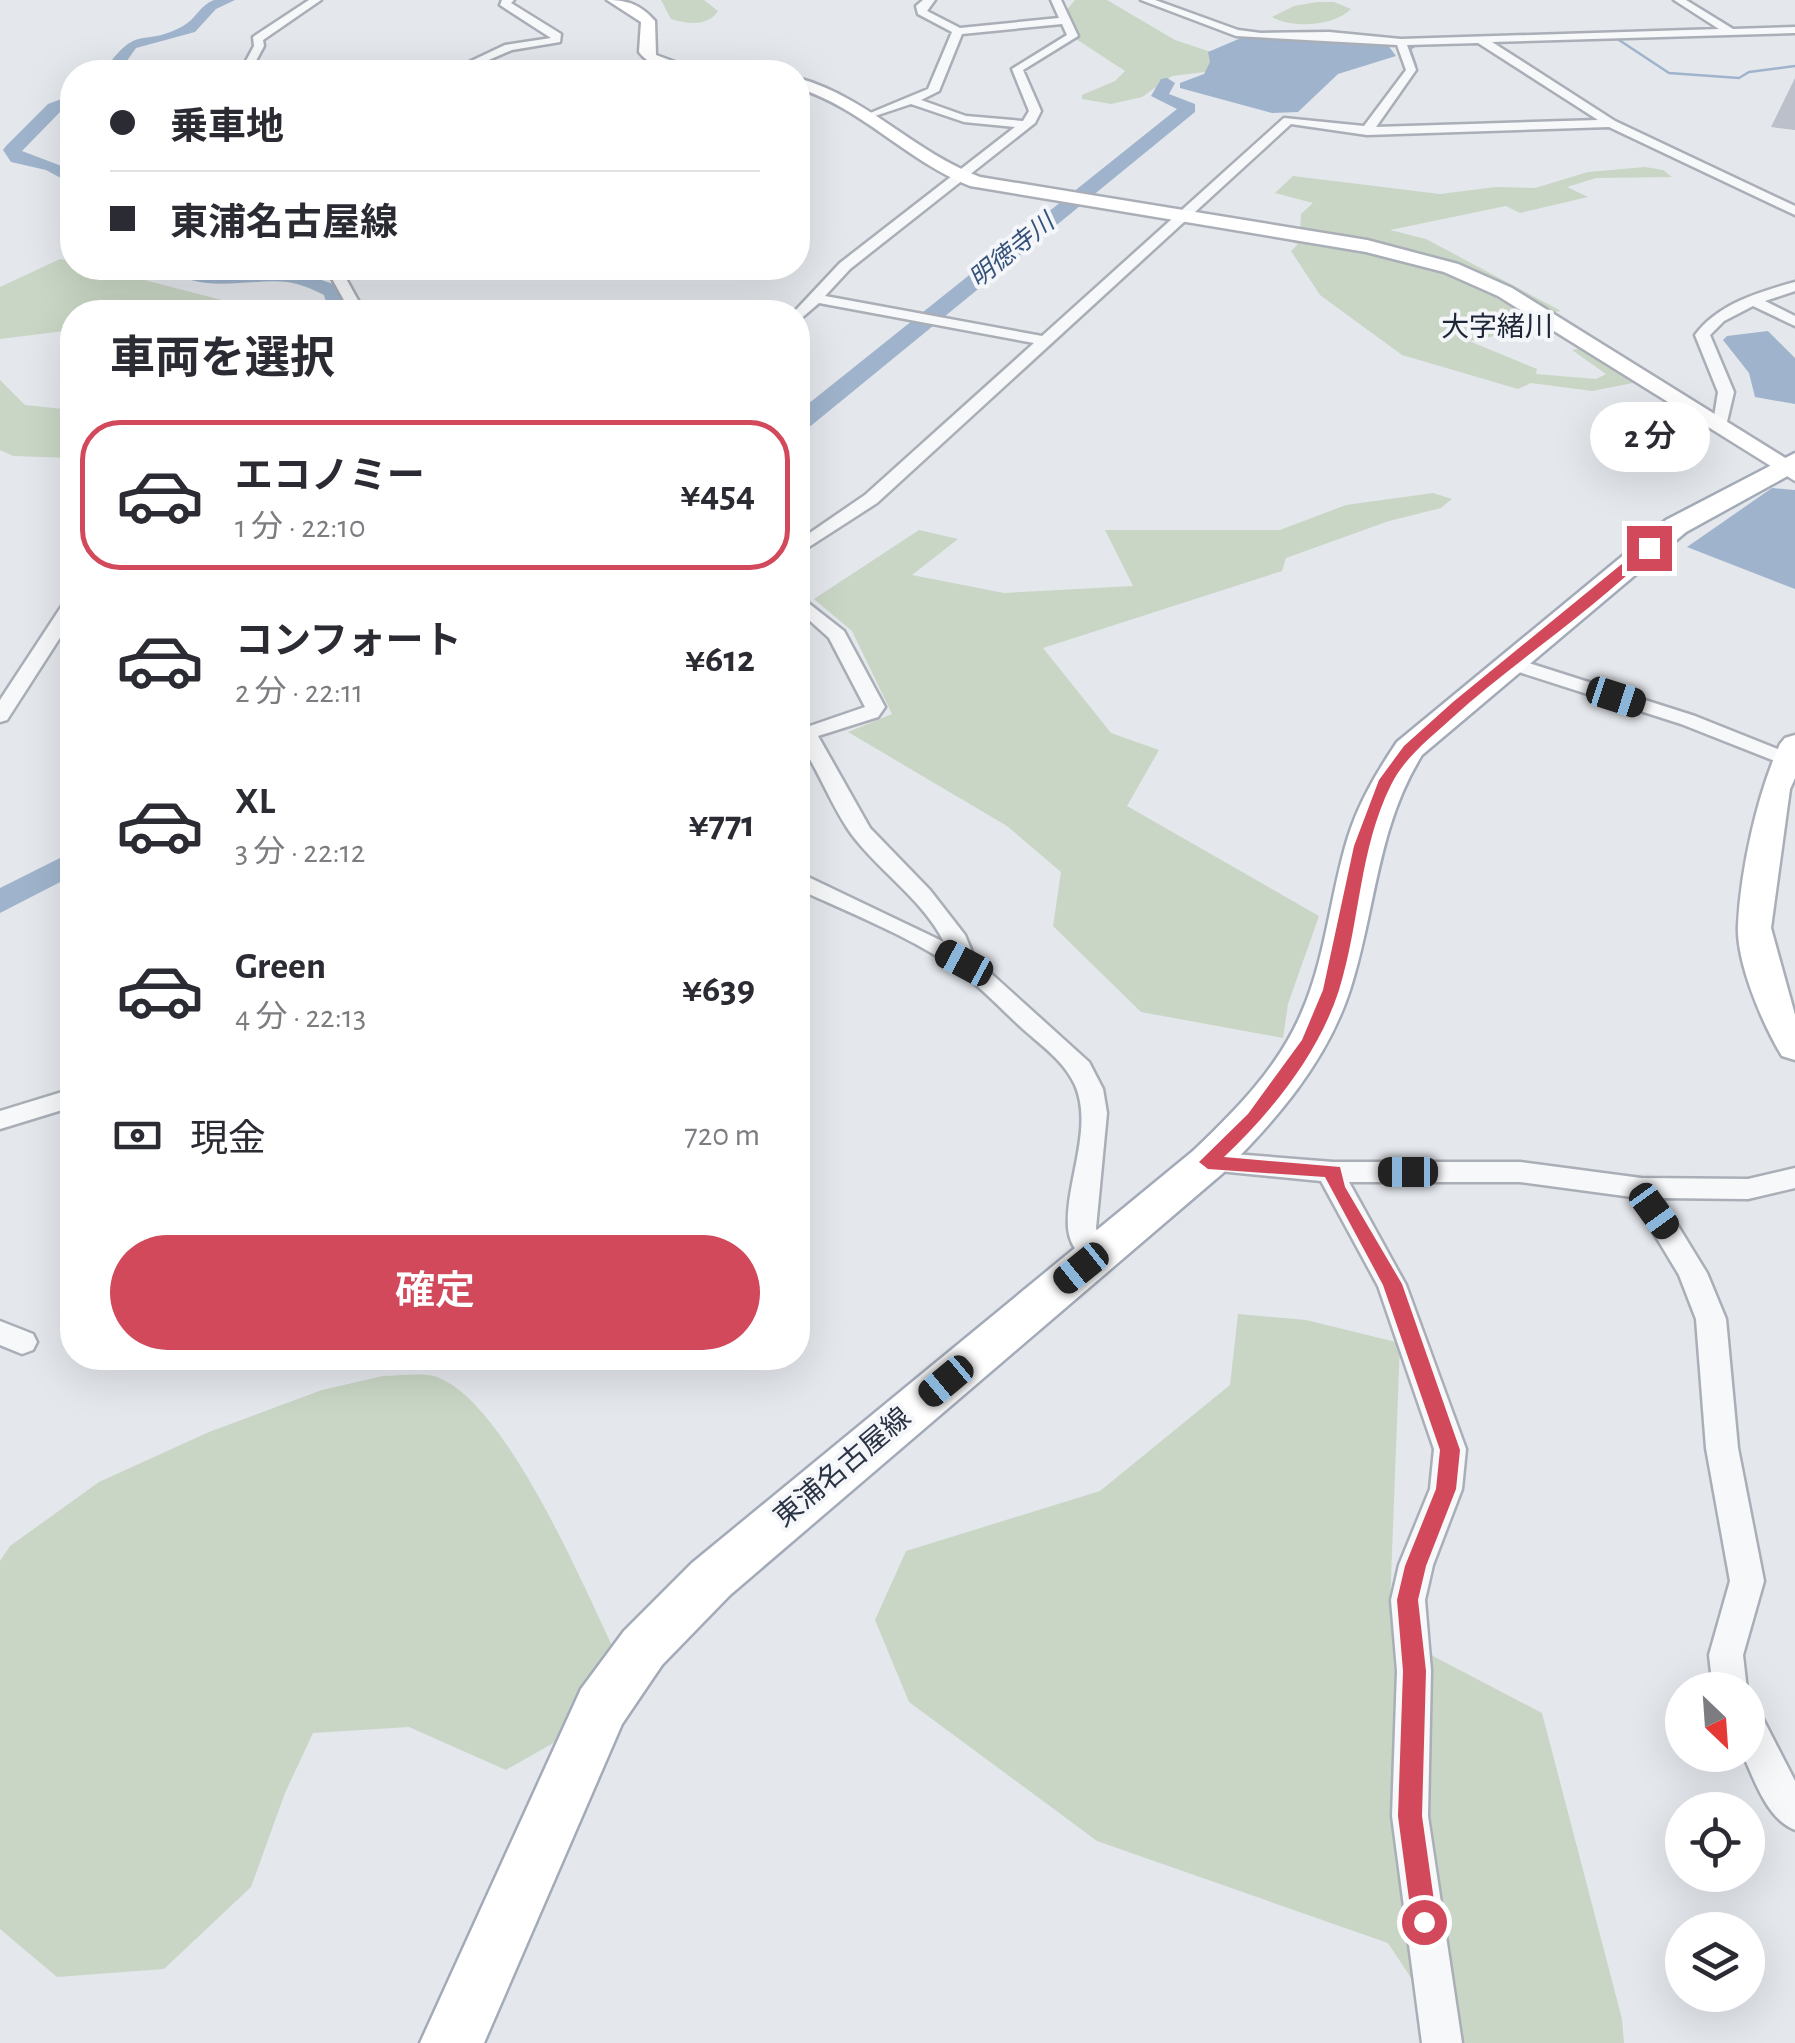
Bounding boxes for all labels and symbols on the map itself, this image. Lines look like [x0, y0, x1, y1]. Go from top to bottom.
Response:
water label: 明徳寺川 [964, 206, 1061, 292]
district label: 大字緒川 [1441, 312, 1553, 342]
callout: 2 分 [1589, 403, 1709, 473]
route end [1627, 526, 1672, 571]
car [1583, 673, 1649, 721]
car [930, 936, 998, 990]
car [1378, 1157, 1438, 1187]
car [1624, 1178, 1684, 1244]
car [1048, 1237, 1114, 1299]
car [913, 1350, 979, 1412]
street label: 東浦名古屋線 [768, 1402, 916, 1533]
north arrow [1665, 1672, 1765, 1772]
route start [1402, 1900, 1447, 1945]

